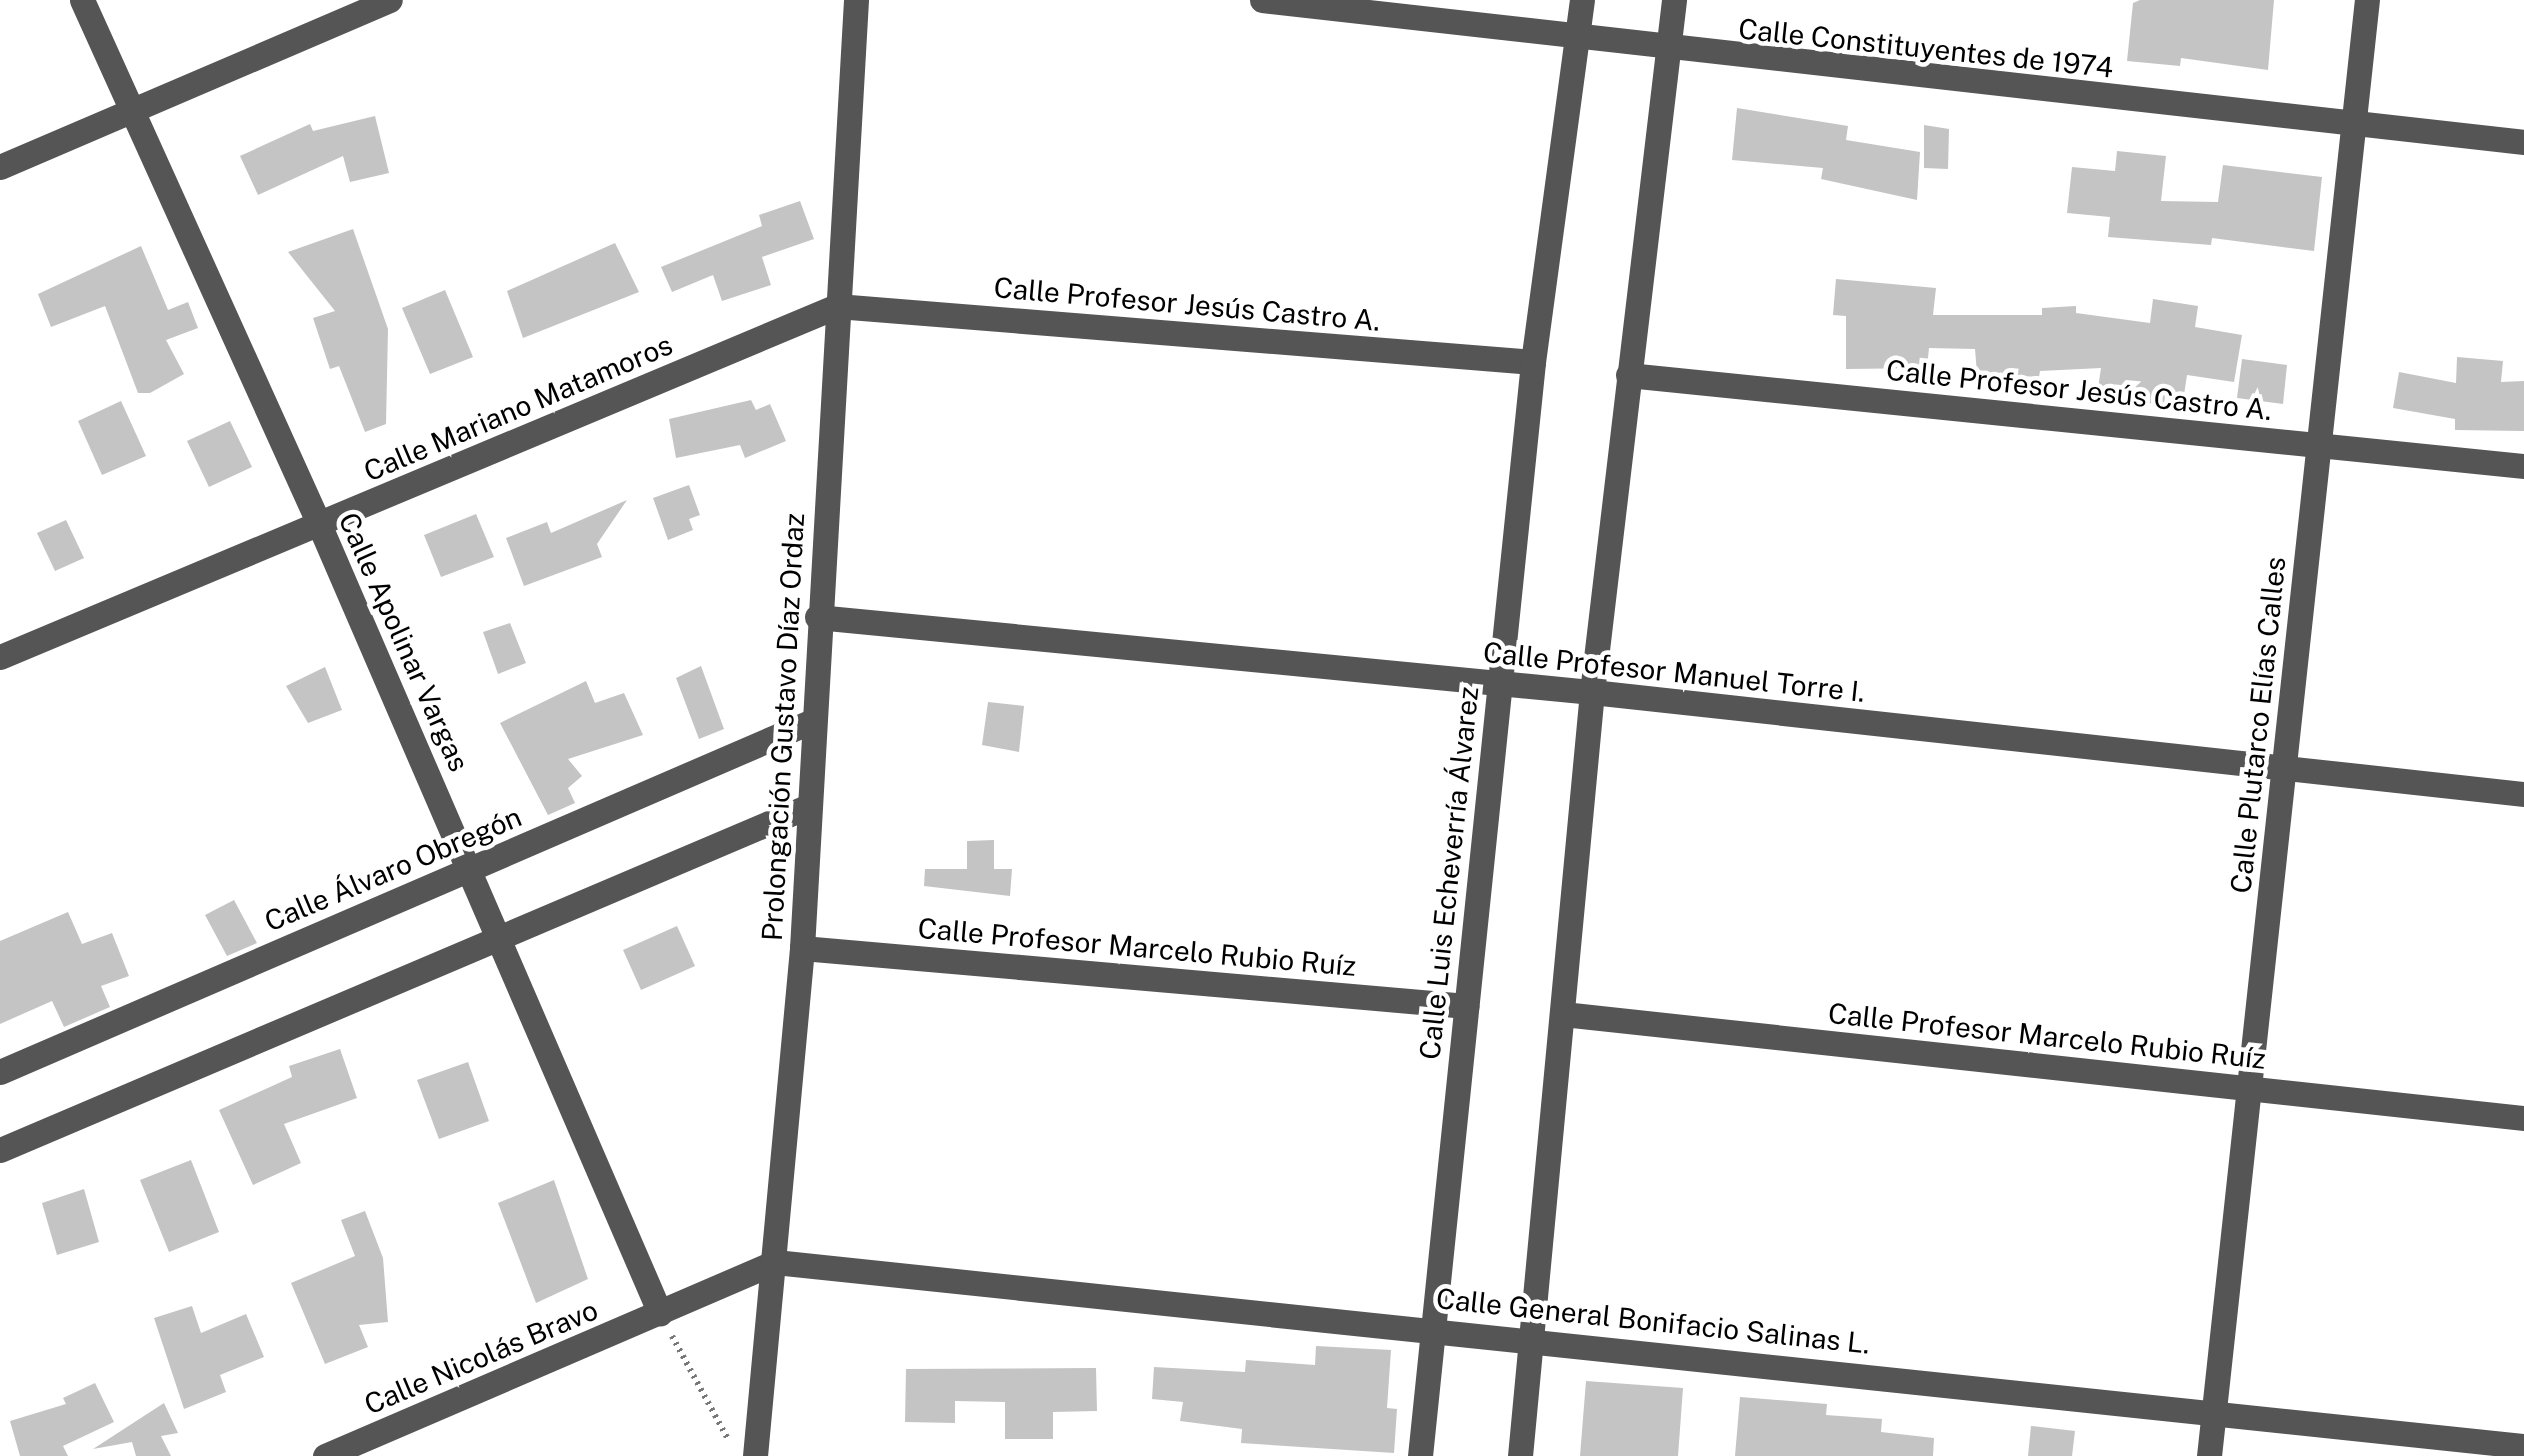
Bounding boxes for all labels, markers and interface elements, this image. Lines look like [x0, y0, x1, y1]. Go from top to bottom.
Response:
street label: Calle Constituyentes de 1974 [1736, 12, 2116, 84]
street label: Calle Profesor Jesús Castro A. [992, 270, 1382, 338]
street label: Calle Mariano Matamoros [359, 328, 677, 488]
street label: Calle Profesor Jesús Castro A. [1884, 353, 2274, 427]
street label: Calle Apolinar Vargas [332, 507, 476, 777]
street label: Prolongación Gustavo Díaz Ordaz [755, 512, 811, 942]
street label: Calle Plutarco Elías Calles [2224, 555, 2292, 895]
street label: Calle Profesor Manuel Torre I. [1481, 635, 1867, 709]
street label: Calle Luis Echeverría Álvarez [1413, 685, 1485, 1061]
street label: Calle Álvaro Obregón [259, 800, 527, 938]
street label: Calle Profesor Marcelo Rubio Ruíz [916, 911, 1358, 983]
street label: Calle Profesor Marcelo Rubio Ruíz [1826, 996, 2268, 1076]
street label: Calle General Bonifacio Salinas L. [1434, 1281, 1872, 1361]
street label: Calle Nicolás Bravo [359, 1293, 603, 1421]

